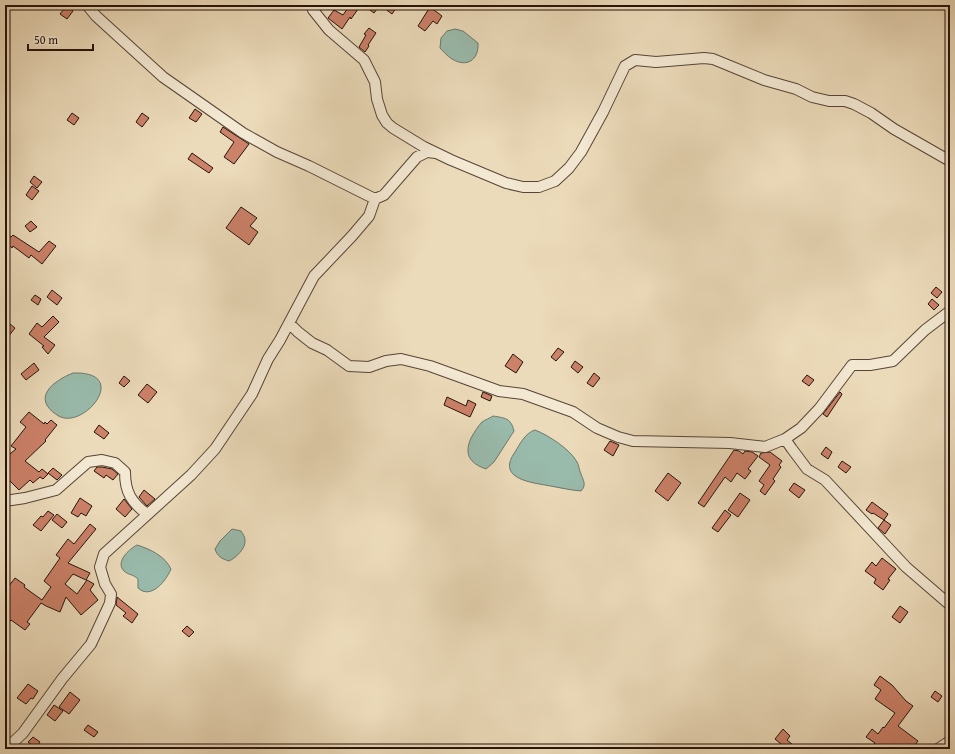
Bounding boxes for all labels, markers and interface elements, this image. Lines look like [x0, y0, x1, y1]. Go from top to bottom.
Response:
scale bar [28, 26, 93, 52]
text: 50 m [34, 31, 58, 48]

